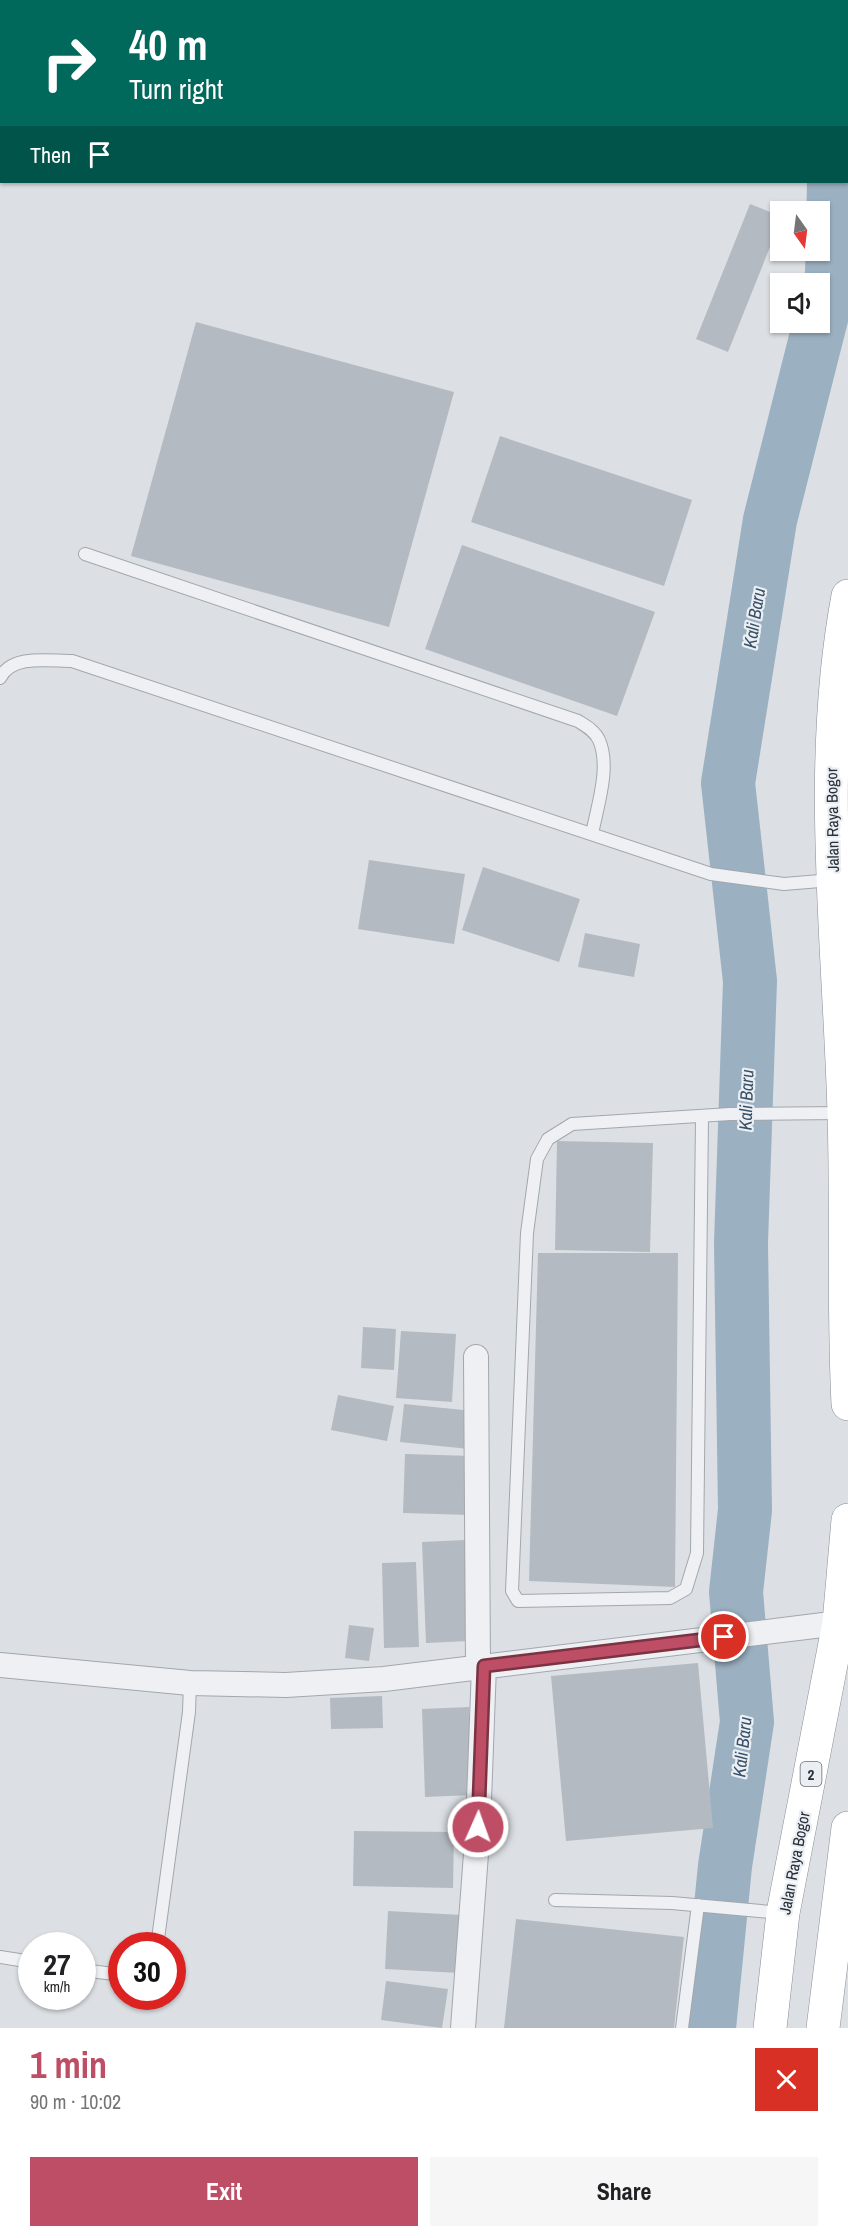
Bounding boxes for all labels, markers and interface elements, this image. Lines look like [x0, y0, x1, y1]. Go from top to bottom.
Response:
text: 40 m [129, 17, 208, 73]
icon: right [30, 24, 108, 102]
text: Turn right [129, 71, 223, 107]
icon: arrive [83, 138, 116, 171]
text: Then [30, 140, 71, 170]
north arrow [770, 201, 830, 261]
map controls [770, 201, 830, 333]
button: sound [770, 273, 830, 333]
water label: Kali Baru [737, 586, 771, 650]
street label: Jalan Raya Bogor [820, 767, 844, 872]
water label: Kali Baru [732, 1069, 760, 1131]
pin [698, 1611, 749, 1662]
icon: arrive [707, 1620, 740, 1653]
water label: Kali Baru [726, 1716, 758, 1778]
road number: 2 [800, 1762, 822, 1786]
position arrow [446, 1795, 510, 1859]
street label: Jalan Raya Bogor [773, 1809, 815, 1916]
speed limit sign: 30 [108, 1932, 186, 2010]
text: 27 [43, 1944, 71, 1984]
text: km/h [44, 1976, 70, 1997]
text: 1 min [30, 2041, 107, 2089]
button: close [755, 2048, 818, 2111]
text: 90 m · 10:02 [30, 2088, 121, 2115]
button: Exit [30, 2157, 418, 2226]
button: Share [430, 2157, 818, 2226]

